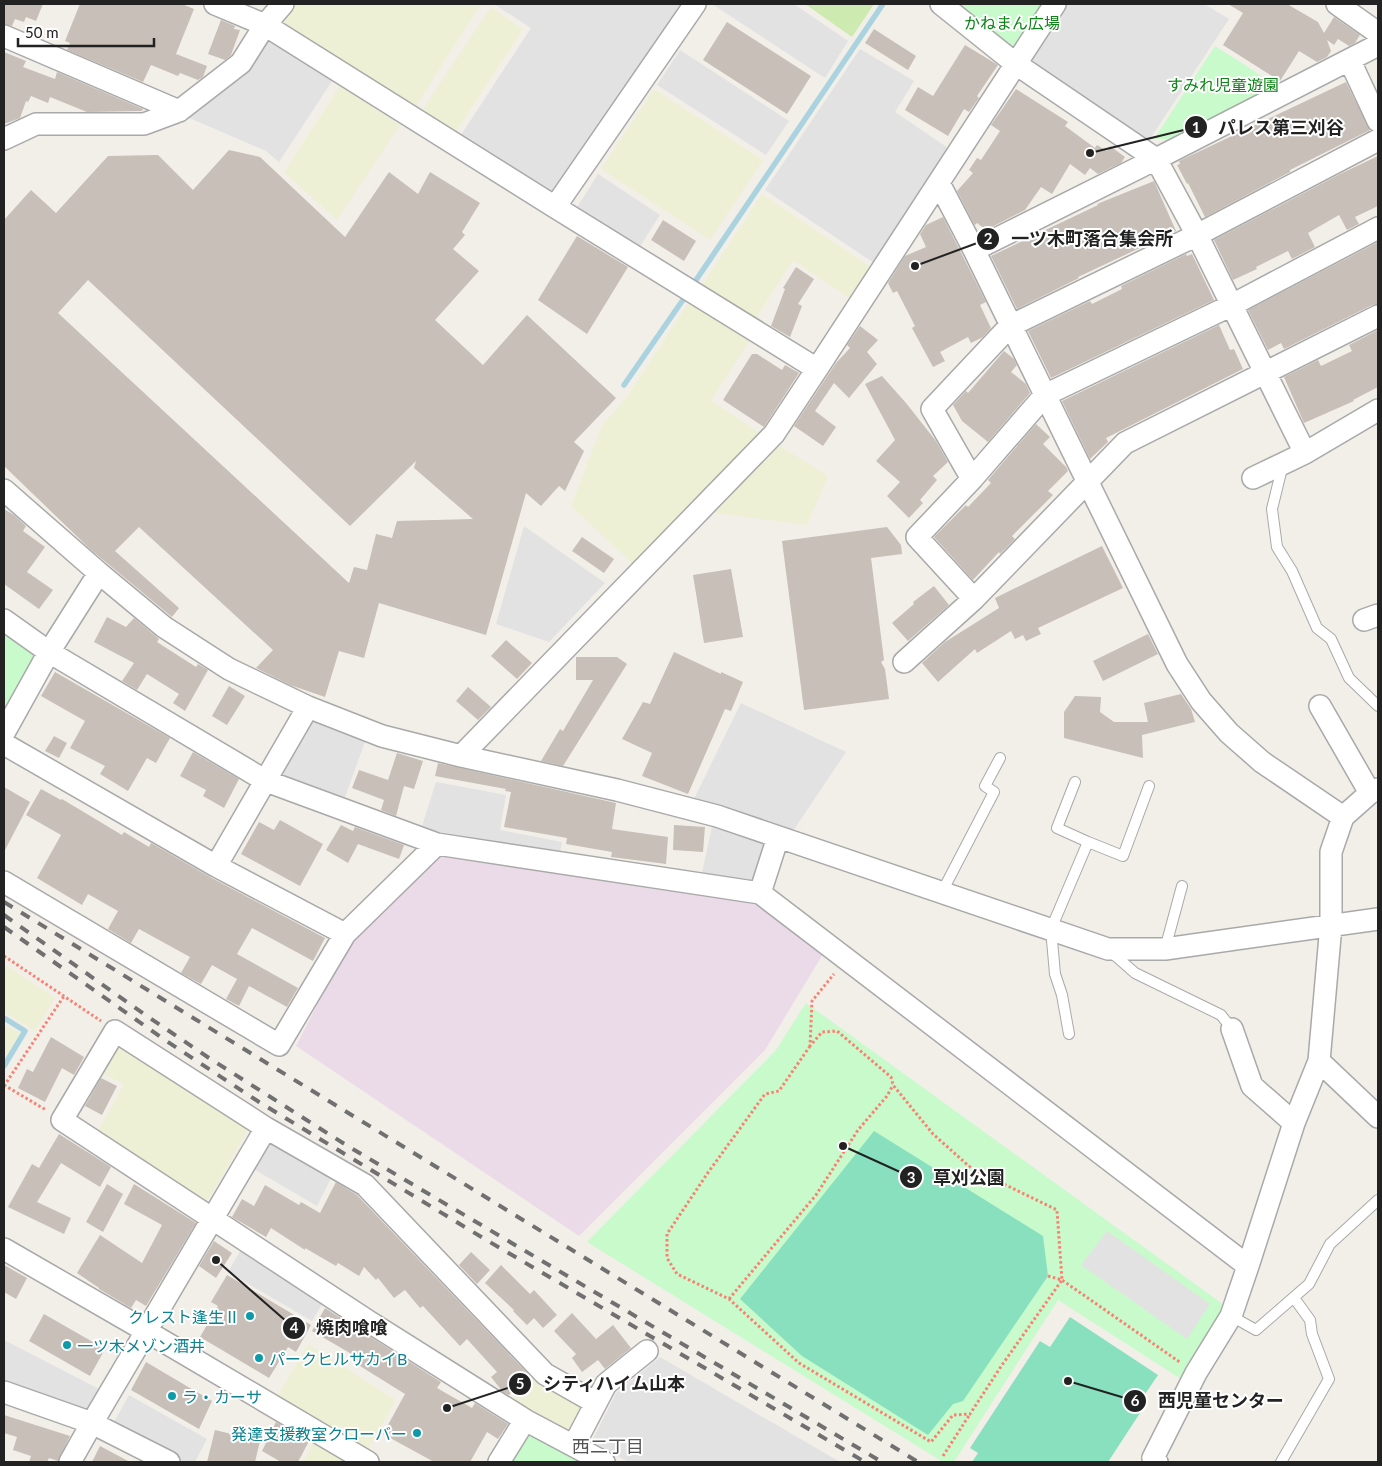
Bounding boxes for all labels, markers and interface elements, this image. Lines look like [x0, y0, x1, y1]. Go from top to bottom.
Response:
park label: かねまん広場 [964, 13, 1060, 32]
scale bar [18, 15, 154, 47]
text: 50 m [25, 23, 59, 41]
park label: すみれ児童遊園 [1167, 75, 1279, 94]
callout: パレス第三刈谷 [1183, 111, 1354, 144]
text: パレス第三刈谷 [1218, 116, 1344, 138]
text: 1 [1192, 118, 1200, 136]
callout: 一ツ木町落合集会所 [976, 222, 1183, 255]
text: 一ツ木町落合集会所 [1011, 227, 1173, 249]
text: 2 [984, 229, 993, 247]
callout: 草刈公園 [898, 1161, 1015, 1194]
text: 草刈公園 [933, 1166, 1005, 1188]
text: 3 [907, 1168, 915, 1186]
place label: クレスト逢生Ⅱ [128, 1307, 240, 1326]
marker: クレスト逢生Ⅱ [244, 1310, 256, 1322]
callout: 焼肉喰喰 [281, 1311, 398, 1344]
text: 焼肉喰喰 [316, 1316, 388, 1338]
text: 4 [290, 1318, 299, 1336]
place label: 一ツ木メゾン酒井 [77, 1336, 205, 1355]
marker: 一ツ木メゾン酒井 [61, 1339, 73, 1351]
place label: パークヒルサカイB [269, 1349, 407, 1368]
marker: パークヒルサカイB [253, 1352, 265, 1364]
callout: シティハイム山本 [507, 1367, 696, 1400]
text: シティハイム山本 [543, 1372, 685, 1394]
text: 5 [516, 1374, 524, 1392]
callout: 西児童センター [1123, 1384, 1294, 1417]
place label: ラ・カーサ [182, 1387, 262, 1406]
text: 西児童センター [1158, 1389, 1284, 1411]
marker: ラ・カーサ [166, 1390, 178, 1402]
text: 6 [1131, 1391, 1140, 1409]
place label: 発達支援教室クローバー [231, 1424, 407, 1443]
marker: 発達支援教室クローバー [411, 1427, 423, 1439]
district label: 西二丁目 [572, 1435, 644, 1457]

